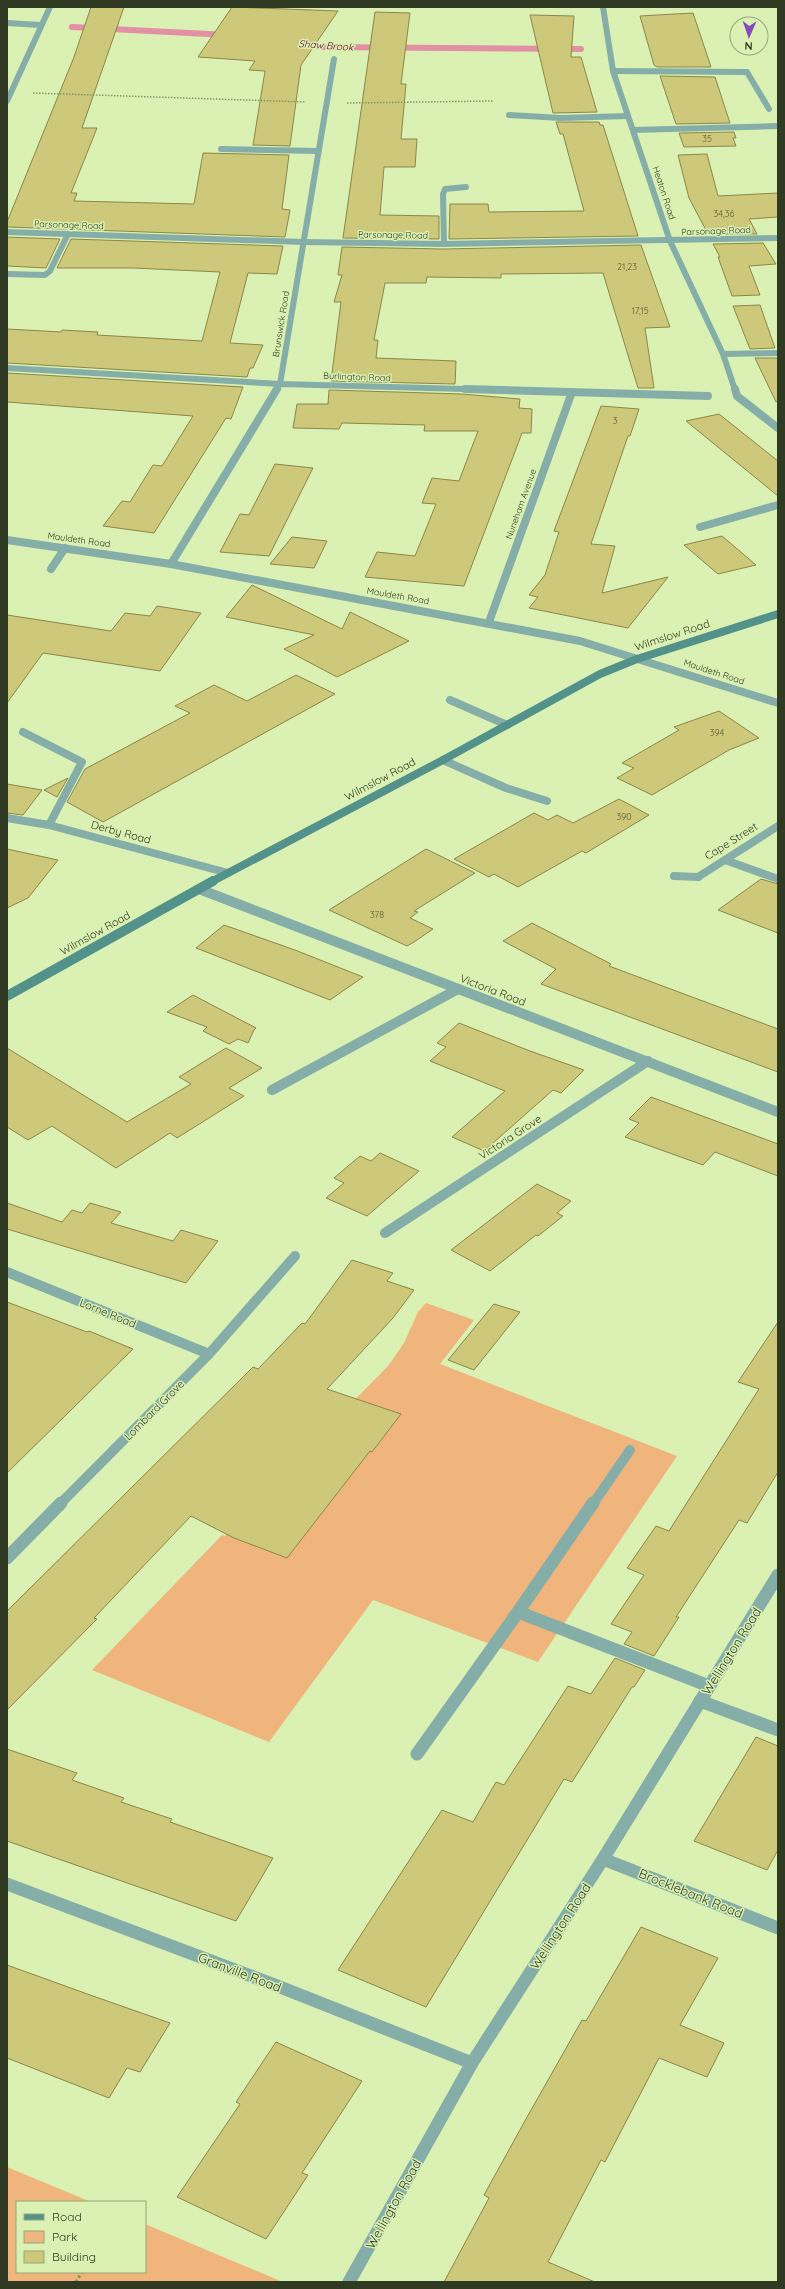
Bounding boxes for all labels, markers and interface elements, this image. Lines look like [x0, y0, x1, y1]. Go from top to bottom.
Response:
north arrow [729, 16, 769, 56]
water label: Shaw Brook [298, 37, 356, 54]
text: N [744, 39, 753, 53]
house number: 35 [702, 133, 712, 144]
street label: Heaton Road [651, 165, 678, 221]
house number: 34,36 [714, 208, 735, 219]
street label: Parsonage Road [34, 218, 104, 231]
street label: Parsonage Road [681, 224, 751, 237]
street label: Parsonage Road [358, 228, 428, 241]
house number: 21,23 [617, 261, 637, 272]
street label: Brunswick Road [270, 290, 291, 358]
house number: 17,15 [631, 305, 649, 316]
street label: Burlington Road [323, 370, 391, 383]
house number: 3 [613, 415, 618, 426]
street label: Nuneham Avenue [503, 467, 538, 540]
street label: Mauldeth Road [47, 530, 111, 549]
street label: Mauldeth Road [366, 585, 430, 606]
street label: Wilmslow Road [633, 616, 711, 654]
street label: Mauldeth Road [682, 656, 746, 687]
house number: 394 [710, 727, 724, 738]
street label: Wilmslow Road [342, 754, 418, 804]
house number: 390 [616, 811, 632, 822]
street label: Derby Road [89, 817, 153, 847]
street label: Cape Street [702, 819, 760, 863]
street label: Wilmslow Road [57, 908, 133, 958]
house number: 378 [370, 909, 384, 920]
street label: Victoria Road [458, 971, 528, 1009]
street label: Victoria Grove [476, 1111, 544, 1163]
street label: Lorne Road [78, 1295, 138, 1331]
street label: Lombard Grove [121, 1377, 187, 1443]
street label: Wellington Road [698, 1605, 764, 1697]
street label: Brocklebank Road [637, 1865, 745, 1921]
street label: Wellington Road [526, 1880, 594, 1972]
street label: Granville Road [196, 1949, 284, 1995]
street label: Wellington Road [362, 2157, 424, 2251]
legend [16, 2201, 146, 2273]
text: Road [52, 2209, 82, 2224]
text: Park [52, 2229, 77, 2244]
text: Building [52, 2249, 96, 2264]

